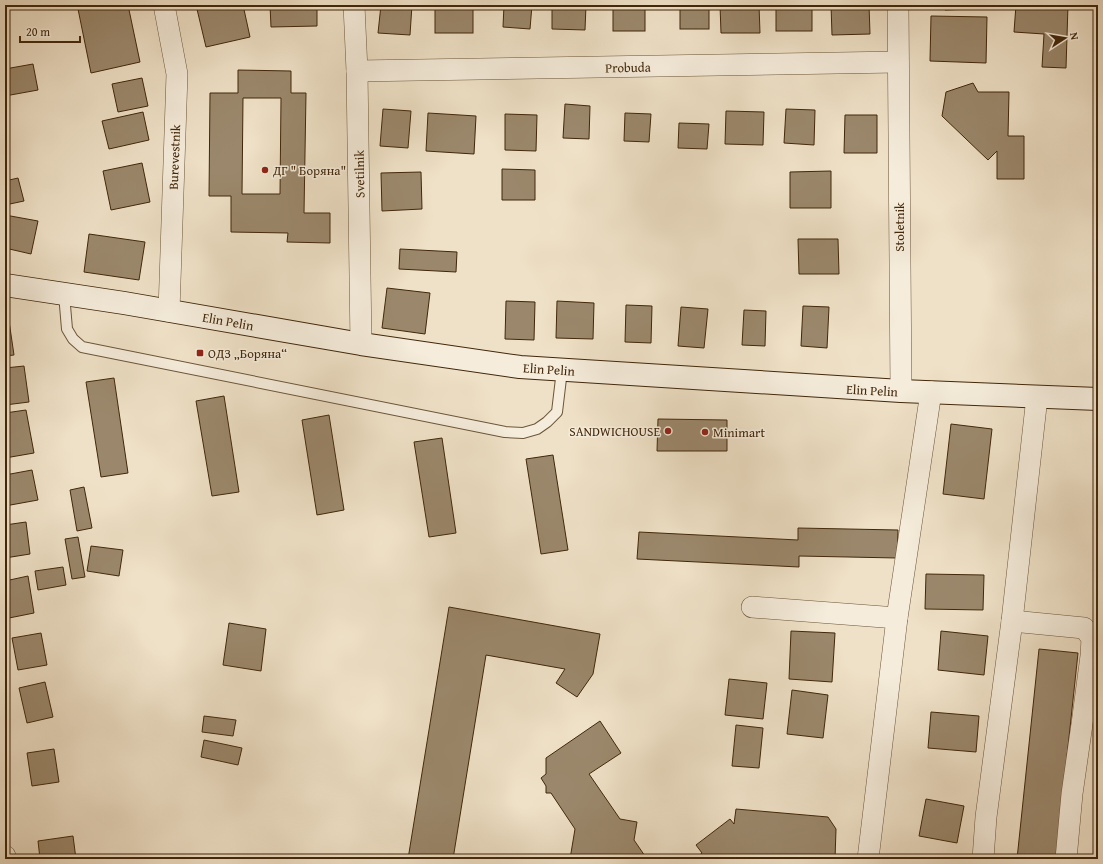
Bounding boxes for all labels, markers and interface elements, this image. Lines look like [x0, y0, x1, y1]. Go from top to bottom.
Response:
scale bar [20, 18, 80, 44]
north arrow [1045, 18, 1085, 58]
text: 20 m [26, 23, 50, 40]
text: N [1066, 31, 1084, 42]
street label: Probuda [605, 58, 652, 77]
street label: Burevestnik [164, 124, 185, 190]
street label: Svetilnik [350, 149, 369, 198]
place label: ДГ " Боряна" [272, 161, 346, 180]
marker: ДГ " Боряна" [260, 165, 270, 175]
street label: Stoletnik [890, 202, 909, 252]
street label: Elin Pelin [201, 308, 256, 335]
place label: ОДЗ „Боряна“ [208, 344, 287, 363]
marker: ОДЗ „Боряна“ [195, 348, 205, 358]
street label: Elin Pelin [522, 358, 576, 381]
street label: Elin Pelin [846, 380, 899, 401]
place label: SANDWICHOUSE [569, 422, 660, 441]
place label: Minimart [713, 423, 765, 442]
marker: SANDWICHOUSE [663, 426, 673, 436]
marker: Minimart [700, 427, 710, 437]

